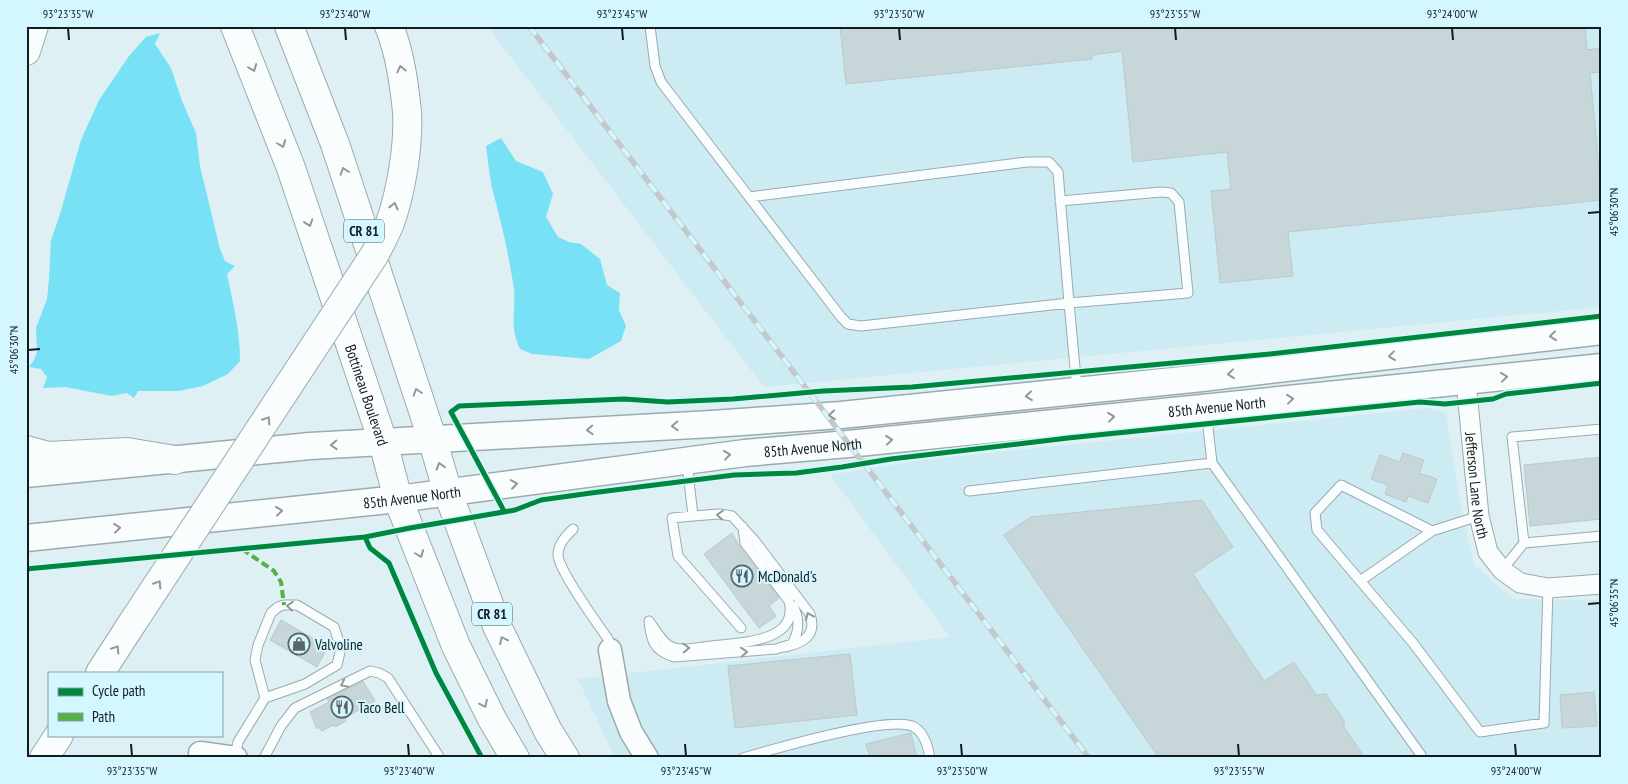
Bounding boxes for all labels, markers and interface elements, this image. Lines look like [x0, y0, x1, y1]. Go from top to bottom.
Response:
text: 93°23'35"W [43, 6, 93, 21]
text: 93°23'40"W [320, 6, 370, 21]
text: 93°23'45"W [597, 6, 647, 21]
text: 93°23'50"W [874, 6, 924, 21]
text: 93°23'55"W [1150, 6, 1200, 21]
text: 93°24'00"W [1427, 6, 1477, 21]
one-way arrow [247, 64, 257, 72]
one-way arrow [396, 64, 407, 73]
one-way arrow [276, 139, 286, 148]
one-way arrow [340, 167, 350, 176]
text: 45°06'30"N [1606, 188, 1621, 236]
one-way arrow [388, 201, 399, 210]
one-way arrow [304, 218, 314, 226]
road number: CR 81 [344, 220, 384, 242]
text: 45°06'30"N [6, 326, 21, 374]
one-way arrow [1549, 330, 1557, 341]
street label: Bottineau Boulevard [341, 342, 393, 448]
one-way arrow [1388, 350, 1396, 361]
one-way arrow [1226, 369, 1234, 380]
one-way arrow [1500, 372, 1508, 383]
one-way arrow [413, 388, 423, 397]
one-way arrow [1025, 390, 1033, 401]
street label: 85th Avenue North [1167, 392, 1266, 421]
one-way arrow [1287, 394, 1295, 405]
one-way arrow [828, 410, 836, 421]
one-way arrow [1108, 412, 1116, 423]
one-way arrow [261, 416, 270, 425]
one-way arrow [671, 420, 679, 431]
one-way arrow [586, 425, 594, 436]
street label: Jefferson Lane North [1461, 430, 1494, 540]
street label: 85th Avenue North [763, 433, 862, 461]
one-way arrow [885, 435, 893, 446]
one-way arrow [330, 439, 338, 450]
one-way arrow [723, 450, 731, 461]
one-way arrow [436, 462, 446, 470]
one-way arrow [510, 479, 518, 490]
street label: 85th Avenue North [362, 481, 462, 512]
one-way arrow [275, 506, 283, 517]
one-way arrow [715, 510, 723, 521]
one-way arrow [114, 523, 122, 534]
one-way arrow [415, 550, 425, 558]
restaurant icon: McDonald's [730, 564, 754, 588]
place label: McDonald's [758, 567, 817, 586]
text: 45°06'35"N [1606, 579, 1621, 627]
one-way arrow [152, 581, 161, 590]
one-way arrow [286, 601, 294, 612]
road number: CR 81 [472, 602, 512, 626]
one-way arrow [805, 612, 816, 621]
shop icon: Valvoline [287, 632, 311, 656]
place label: Valvoline [314, 635, 363, 654]
one-way arrow [499, 636, 509, 645]
one-way arrow [682, 642, 690, 653]
one-way arrow [110, 645, 119, 655]
one-way arrow [741, 646, 749, 657]
legend [48, 672, 222, 736]
one-way arrow [340, 678, 349, 688]
text: Cycle path [92, 681, 145, 700]
restaurant icon: Taco Bell [330, 695, 354, 719]
place label: Taco Bell [358, 698, 405, 717]
one-way arrow [478, 699, 488, 708]
text: Path [92, 707, 115, 726]
text: 93°23'35"W [107, 763, 157, 778]
text: 93°23'40"W [384, 763, 434, 778]
text: 93°23'45"W [661, 763, 711, 778]
text: 93°23'50"W [937, 763, 987, 778]
text: 93°23'55"W [1214, 763, 1264, 778]
text: 93°24'00"W [1491, 763, 1541, 778]

